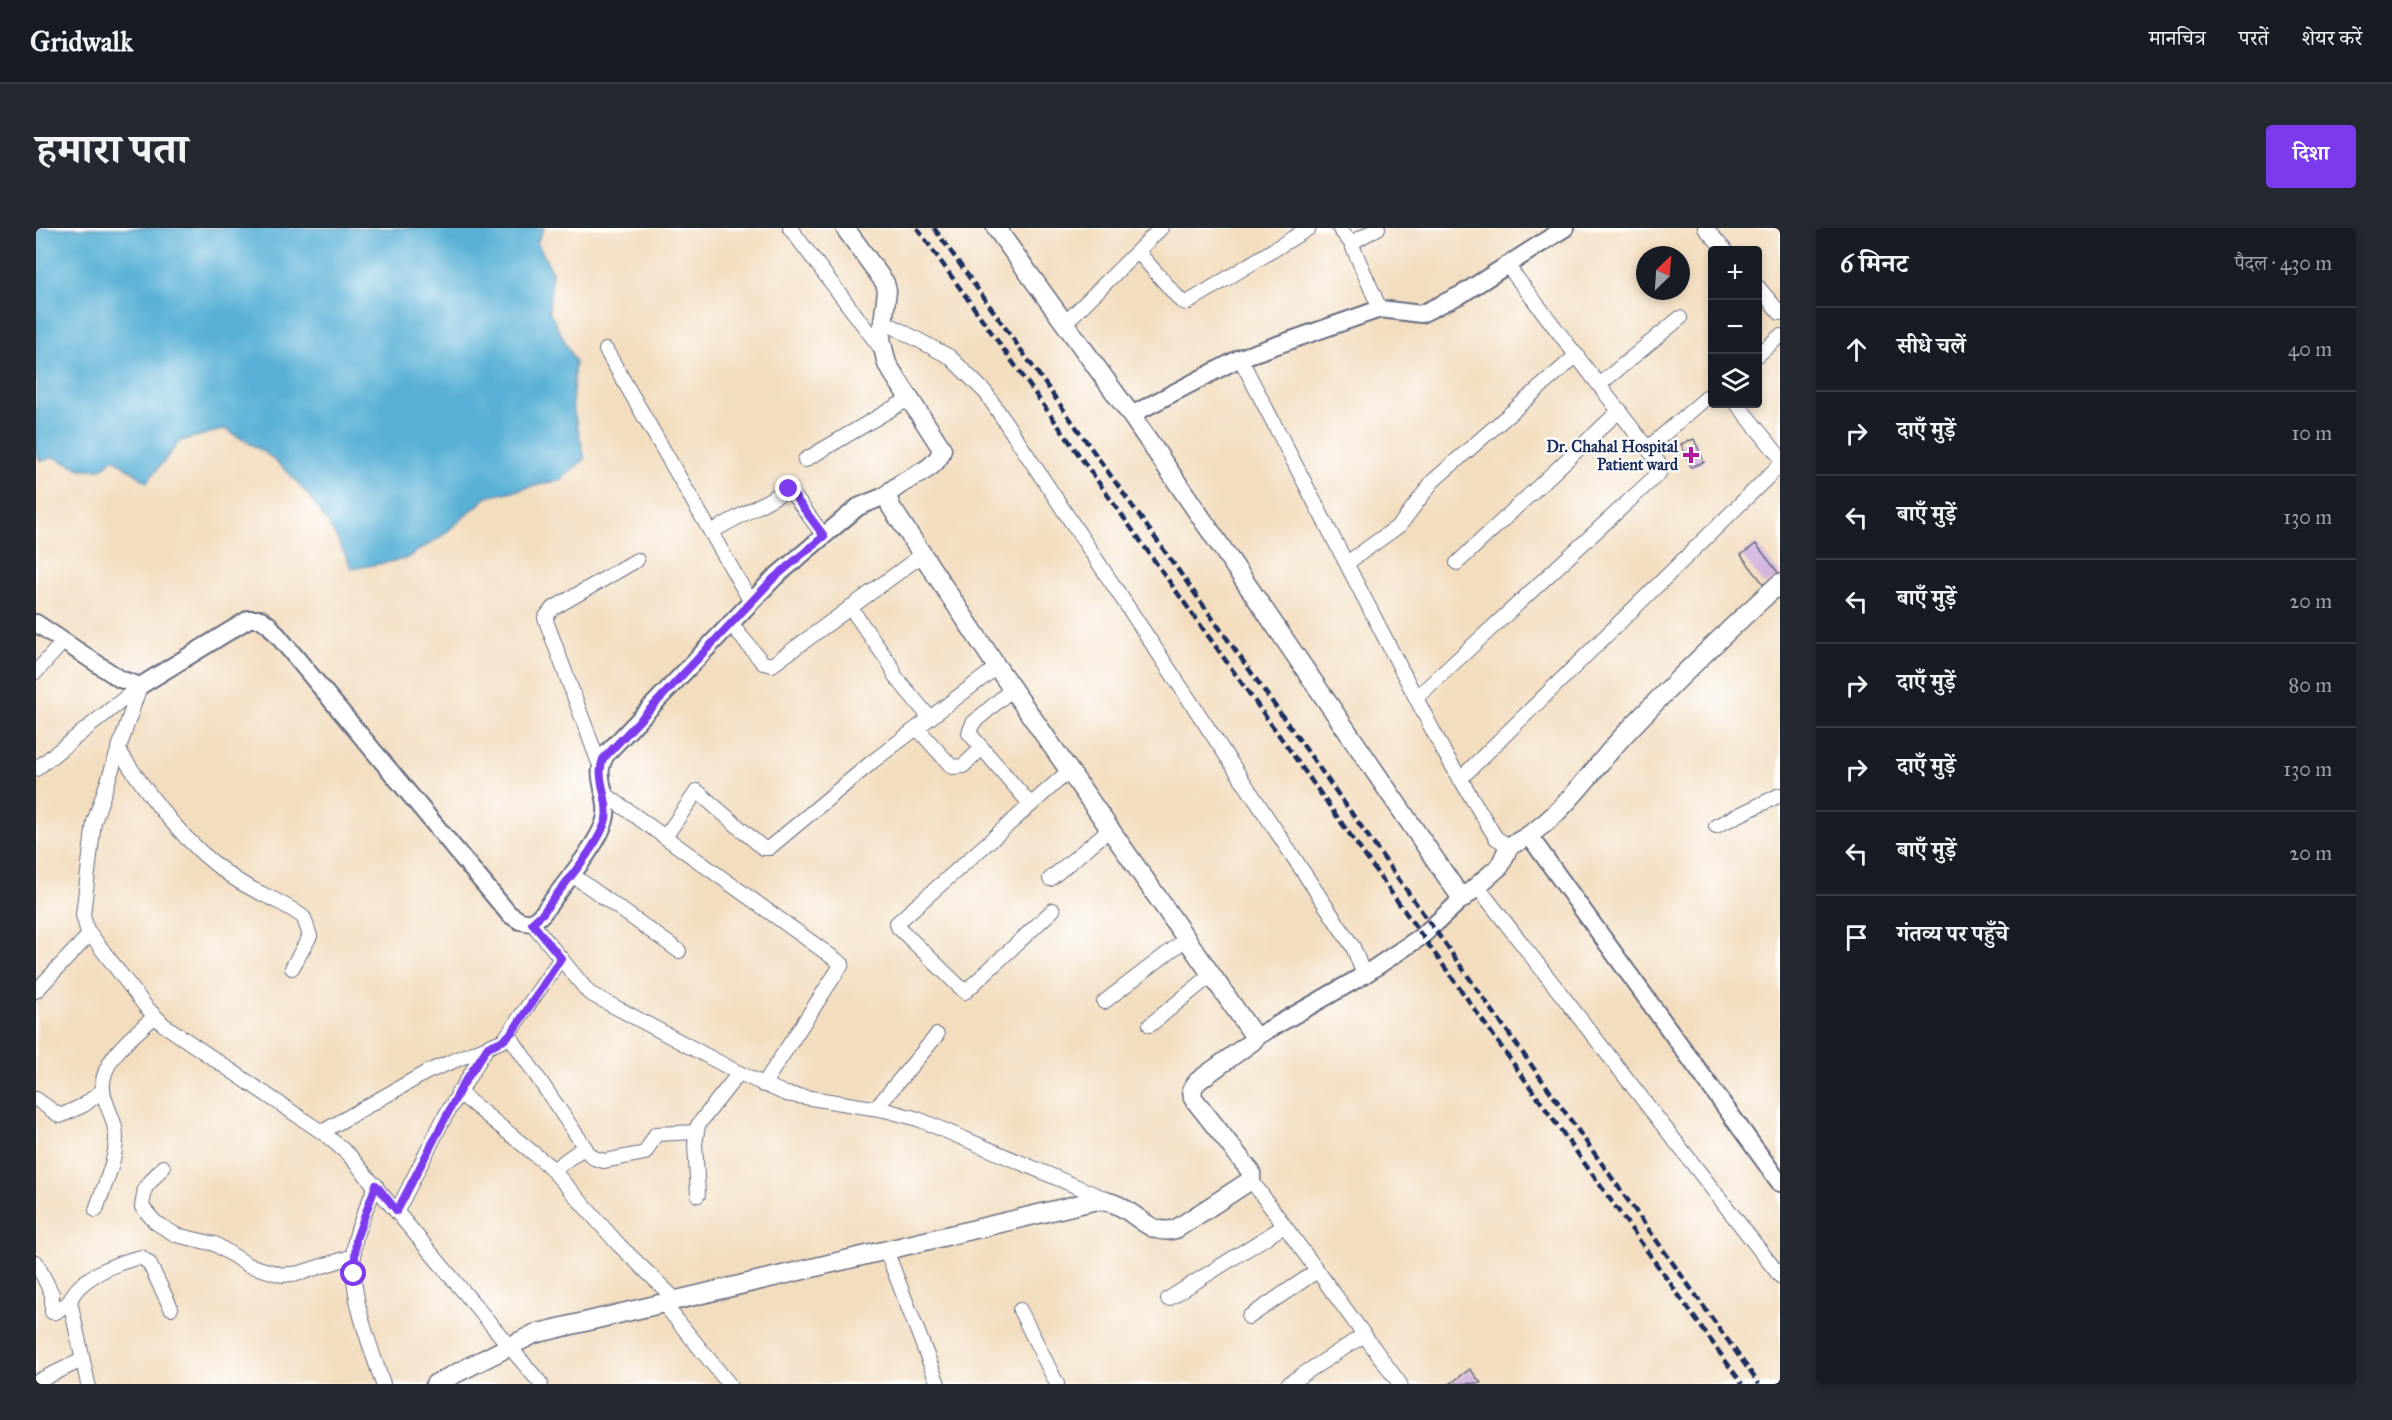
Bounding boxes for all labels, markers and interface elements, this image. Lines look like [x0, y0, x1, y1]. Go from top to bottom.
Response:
text: Gridwalk [30, 24, 133, 59]
text: मानचित्र [2149, 25, 2206, 51]
text: परतें [2239, 25, 2269, 51]
text: शेयर करें [2302, 25, 2362, 51]
text: हमारा पता [36, 123, 188, 175]
button: दिशा [2266, 125, 2356, 188]
north arrow [1636, 246, 1690, 300]
map controls [1708, 246, 1762, 408]
button: + [1708, 246, 1762, 300]
text: 6 मिनट [1840, 247, 1908, 279]
text: पैदल · 430 m [2234, 251, 2332, 275]
button: − [1708, 300, 1762, 354]
text: सीधे चलें [1897, 332, 1966, 359]
icon: ahead [1840, 333, 1873, 366]
text: 40 m [2288, 337, 2332, 361]
button: layers [1708, 354, 1762, 408]
text: दाएँ मुड़ें [1897, 416, 1956, 443]
icon: right [1840, 417, 1873, 450]
text: 10 m [2291, 421, 2332, 445]
place label: Dr. Chahal Hospital Patient ward [1546, 437, 1679, 474]
marker: Dr. Chahal Hospital Patient ward [1682, 446, 1700, 464]
route end [775, 475, 801, 501]
text: बाएँ मुड़ें [1897, 500, 1956, 527]
icon: left [1840, 501, 1873, 534]
text: 130 m [2283, 505, 2332, 529]
text: बाएँ मुड़ें [1897, 584, 1956, 611]
icon: left [1840, 585, 1873, 618]
text: 20 m [2289, 589, 2332, 613]
text: दाएँ मुड़ें [1897, 668, 1956, 695]
icon: right [1840, 669, 1873, 702]
text: 80 m [2289, 673, 2332, 697]
text: दाएँ मुड़ें [1897, 752, 1956, 779]
icon: right [1840, 753, 1873, 786]
text: 130 m [2283, 757, 2332, 781]
text: बाएँ मुड़ें [1897, 836, 1956, 863]
icon: left [1840, 837, 1873, 870]
text: 20 m [2289, 841, 2332, 865]
text: गंतव्य पर पहुँचे [1897, 920, 2008, 947]
icon: arrive [1840, 921, 1873, 954]
route start [340, 1260, 366, 1286]

